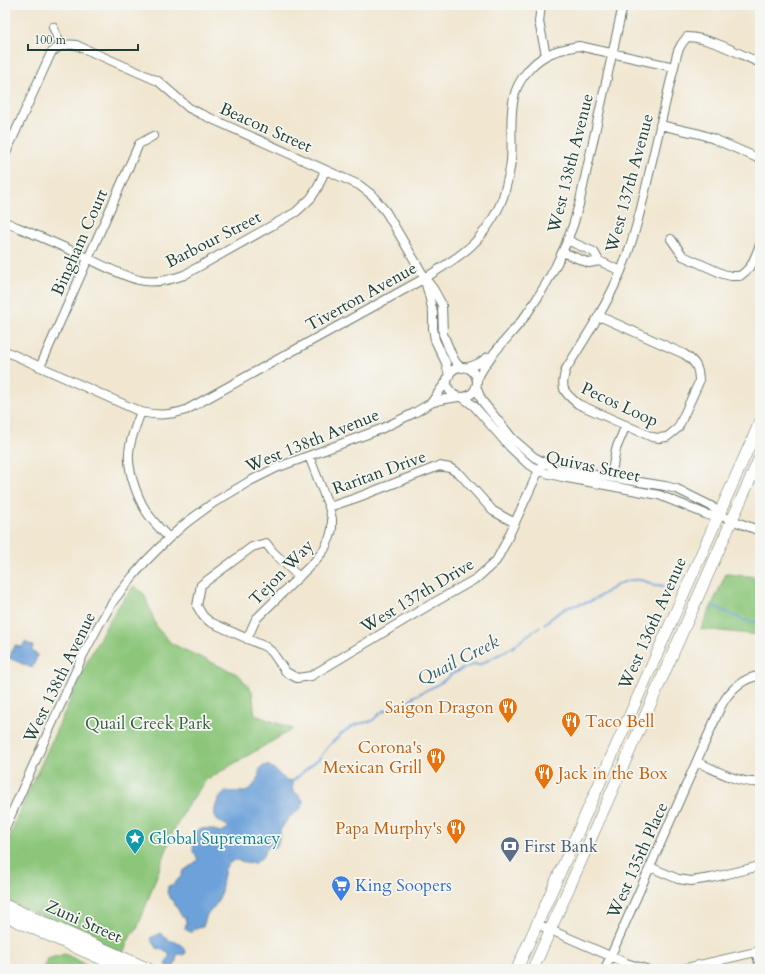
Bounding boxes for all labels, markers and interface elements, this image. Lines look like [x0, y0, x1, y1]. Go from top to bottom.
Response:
scale bar [28, 26, 138, 52]
text: 100 m [34, 32, 67, 48]
street label: West 138th Avenue [542, 91, 599, 236]
street label: Beacon Street [216, 97, 316, 158]
street label: West 137th Avenue [600, 111, 659, 256]
street label: Bingham Court [46, 185, 113, 299]
street label: Barbour Street [161, 205, 266, 273]
street label: Tiverton Avenue [302, 256, 421, 336]
street label: Pecos Loop [577, 377, 662, 432]
street label: West 138th Avenue [241, 403, 383, 478]
street label: Raritan Drive [329, 445, 429, 500]
street label: Quivas Street [544, 445, 643, 488]
street label: Tejon Way [244, 534, 319, 610]
street label: West 137th Drive [355, 552, 478, 639]
street label: West 136th Avenue [613, 553, 692, 694]
street label: West 138th Avenue [17, 608, 101, 747]
water label: Quail Creek [413, 629, 503, 692]
place label: Saigon Dragon [385, 696, 494, 719]
restaurant icon: Saigon Dragon [497, 696, 519, 724]
restaurant icon: Taco Bell [560, 710, 582, 738]
place label: Taco Bell [585, 710, 655, 733]
park label: Quail Creek Park [85, 712, 212, 735]
place label: Corona's Mexican Grill [323, 736, 423, 779]
restaurant icon: Corona's Mexican Grill [425, 746, 447, 774]
restaurant icon: Jack in the Box [533, 762, 555, 790]
place label: Jack in the Box [555, 762, 668, 785]
street label: West 135th Place [601, 799, 673, 923]
place label: Papa Murphy's [335, 817, 442, 840]
restaurant icon: Papa Murphy's [445, 817, 467, 845]
place icon: Global Supremacy [124, 827, 146, 855]
place label: Global Supremacy [149, 827, 281, 850]
bank icon: First Bank [499, 835, 521, 863]
place label: First Bank [524, 835, 599, 858]
supermarket icon: King Soopers [330, 874, 352, 902]
place label: King Soopers [355, 874, 452, 897]
street label: Zuni Street [42, 894, 126, 949]

